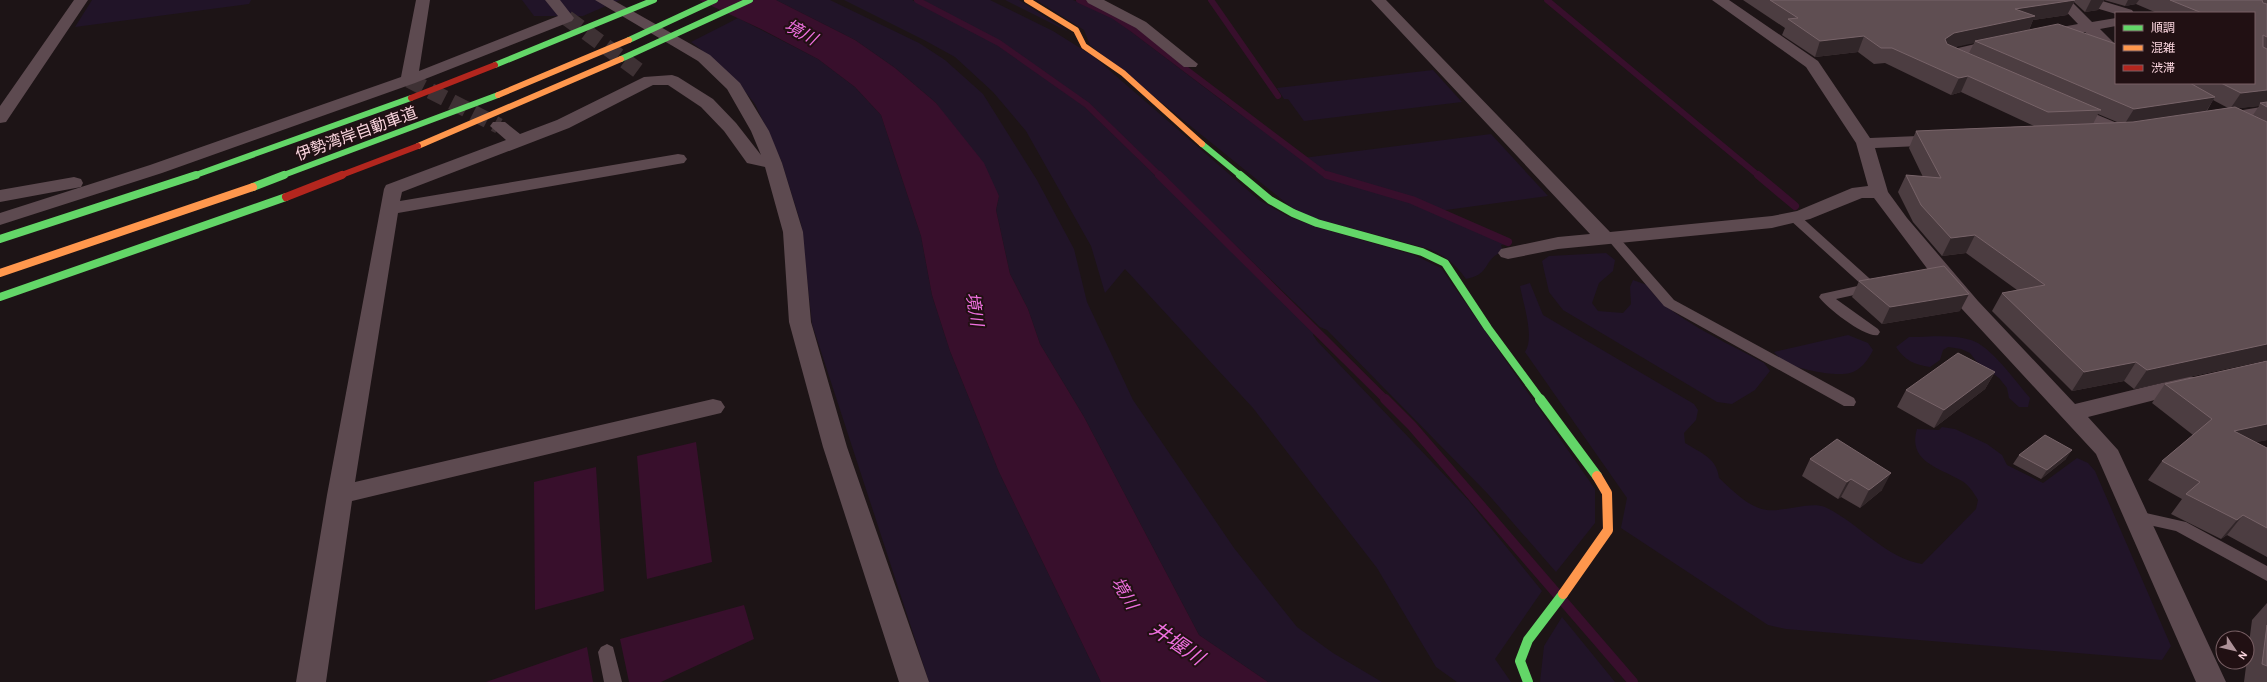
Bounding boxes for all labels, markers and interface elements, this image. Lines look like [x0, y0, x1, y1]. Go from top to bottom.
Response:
legend [2115, 12, 2255, 84]
water label: 境川 [782, 16, 822, 49]
text: 順調 [2151, 22, 2175, 34]
text: 混雑 [2151, 41, 2175, 54]
text: 渋滞 [2151, 62, 2175, 74]
street label: 伊勢湾岸自動車道 [293, 104, 419, 163]
water label: 境川 [963, 291, 987, 329]
water label: 境川 [1109, 574, 1143, 614]
water label: 井堰川 [1146, 618, 1209, 670]
north arrow [2215, 630, 2255, 670]
text: N [2236, 649, 2249, 662]

